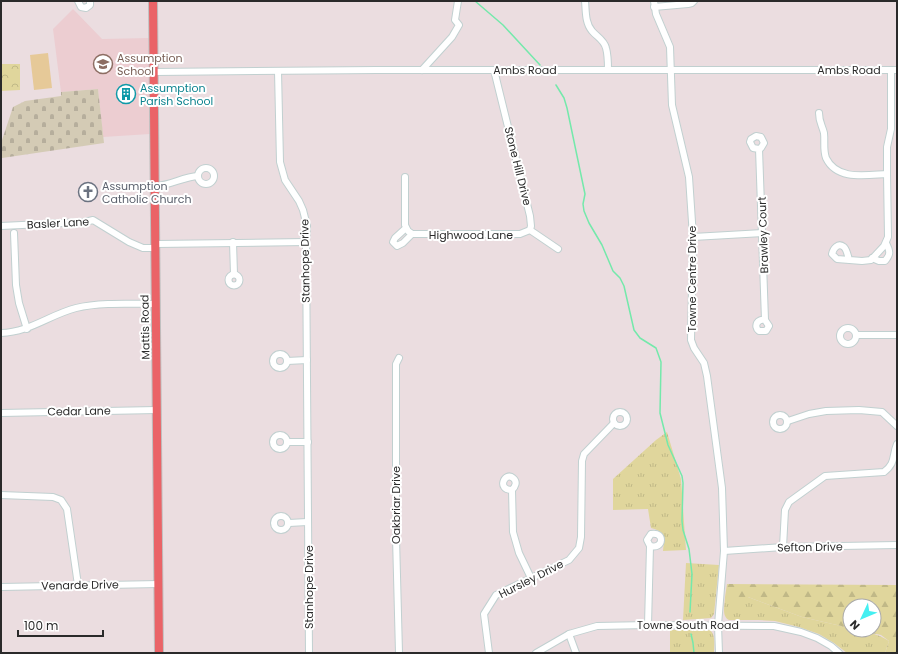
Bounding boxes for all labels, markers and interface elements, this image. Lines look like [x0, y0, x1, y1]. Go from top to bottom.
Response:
place label: Assumption School [117, 50, 183, 79]
school or university icon: Assumption School [92, 53, 114, 75]
street label: Ambs Road [493, 62, 557, 78]
street label: Ambs Road [817, 62, 881, 78]
place label: Assumption Parish School [140, 80, 213, 109]
building icon: Assumption Parish School [115, 83, 137, 105]
street label: Stone Hill Drive [500, 125, 536, 207]
place label: Assumption Catholic Church [102, 178, 191, 207]
church icon: Assumption Catholic Church [77, 181, 99, 203]
street label: Brawley Court [754, 196, 772, 274]
street label: Basler Lane [26, 213, 90, 233]
street label: Stanhope Drive [296, 219, 314, 303]
street label: Towne Centre Drive [684, 226, 700, 332]
street label: Highwood Lane [429, 227, 513, 243]
street label: Mattis Road [136, 294, 154, 360]
street label: Cedar Lane [47, 402, 111, 420]
street label: Oakbriar Drive [388, 466, 404, 544]
street label: Sefton Drive [777, 538, 843, 556]
street label: Stanhope Drive [301, 545, 317, 629]
street label: Hursley Drive [496, 556, 566, 602]
street label: Venarde Drive [41, 576, 119, 594]
north arrow [842, 598, 882, 638]
scale bar [18, 612, 103, 638]
text: N [846, 616, 863, 633]
text: 100 m [24, 617, 58, 634]
street label: Towne South Road [637, 617, 739, 633]

